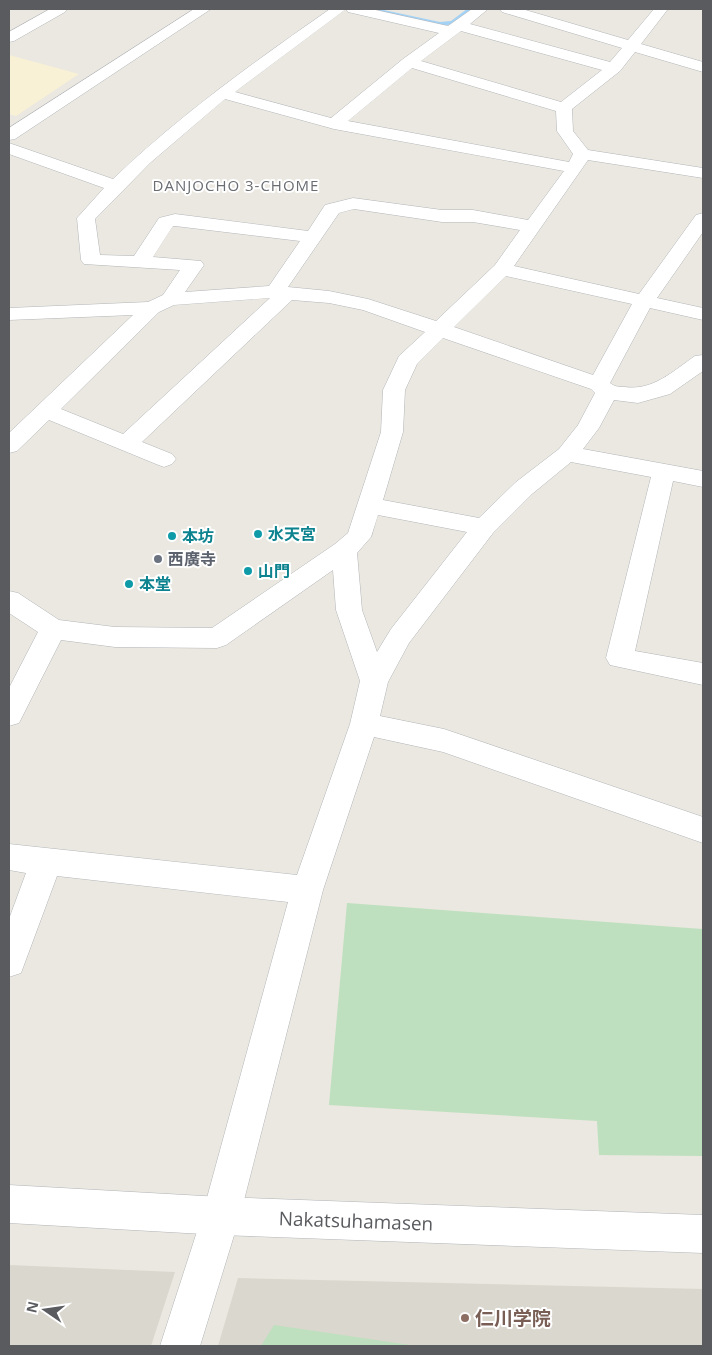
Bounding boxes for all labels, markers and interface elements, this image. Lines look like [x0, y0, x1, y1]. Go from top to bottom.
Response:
district label: DANJOCHO 3-CHOME [153, 175, 319, 195]
place label: 水天宮 [268, 523, 316, 545]
place label: 本坊 [182, 525, 214, 547]
marker: 水天宮 [252, 528, 264, 540]
marker: 本坊 [166, 530, 178, 542]
place label: 西廣寺 [168, 548, 216, 570]
marker: 西廣寺 [152, 553, 164, 565]
place label: 山門 [258, 560, 290, 582]
marker: 山門 [242, 565, 254, 577]
place label: 本堂 [139, 573, 171, 595]
marker: 本堂 [123, 578, 135, 590]
street label: Nakatsuhamasen [278, 1205, 434, 1237]
north arrow [20, 1285, 70, 1335]
text: N [21, 1299, 42, 1315]
place label: 仁川学院 [475, 1305, 551, 1331]
marker: 仁川学院 [459, 1312, 471, 1324]

